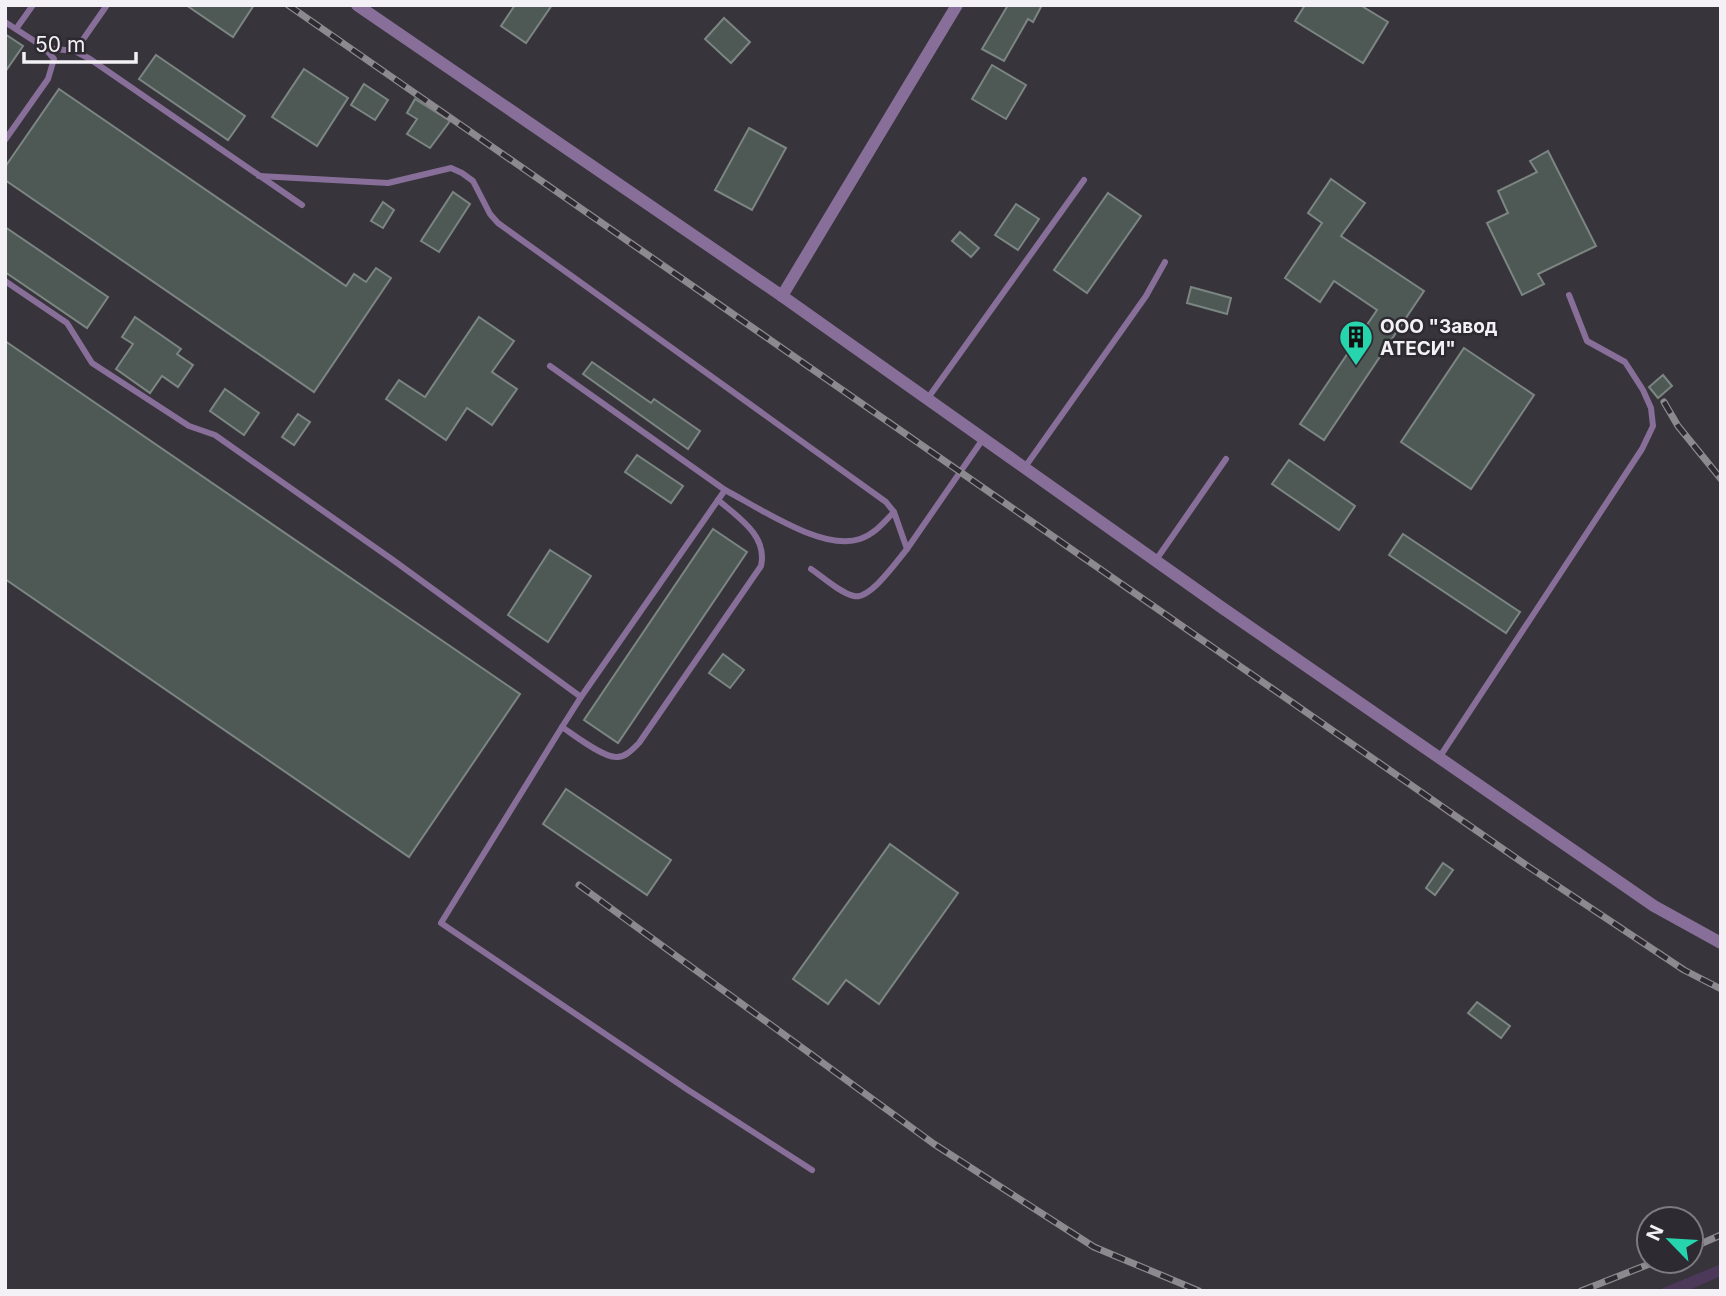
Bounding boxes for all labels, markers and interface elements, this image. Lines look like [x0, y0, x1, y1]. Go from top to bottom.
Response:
scale bar [24, 21, 136, 65]
text: 50 m [35, 32, 85, 57]
place label: ООО "Завод АТЕСИ" [1380, 315, 1498, 360]
building icon: ООО "Завод АТЕСИ" [1337, 318, 1375, 367]
north arrow [1635, 1205, 1705, 1275]
text: N [1642, 1222, 1669, 1244]

